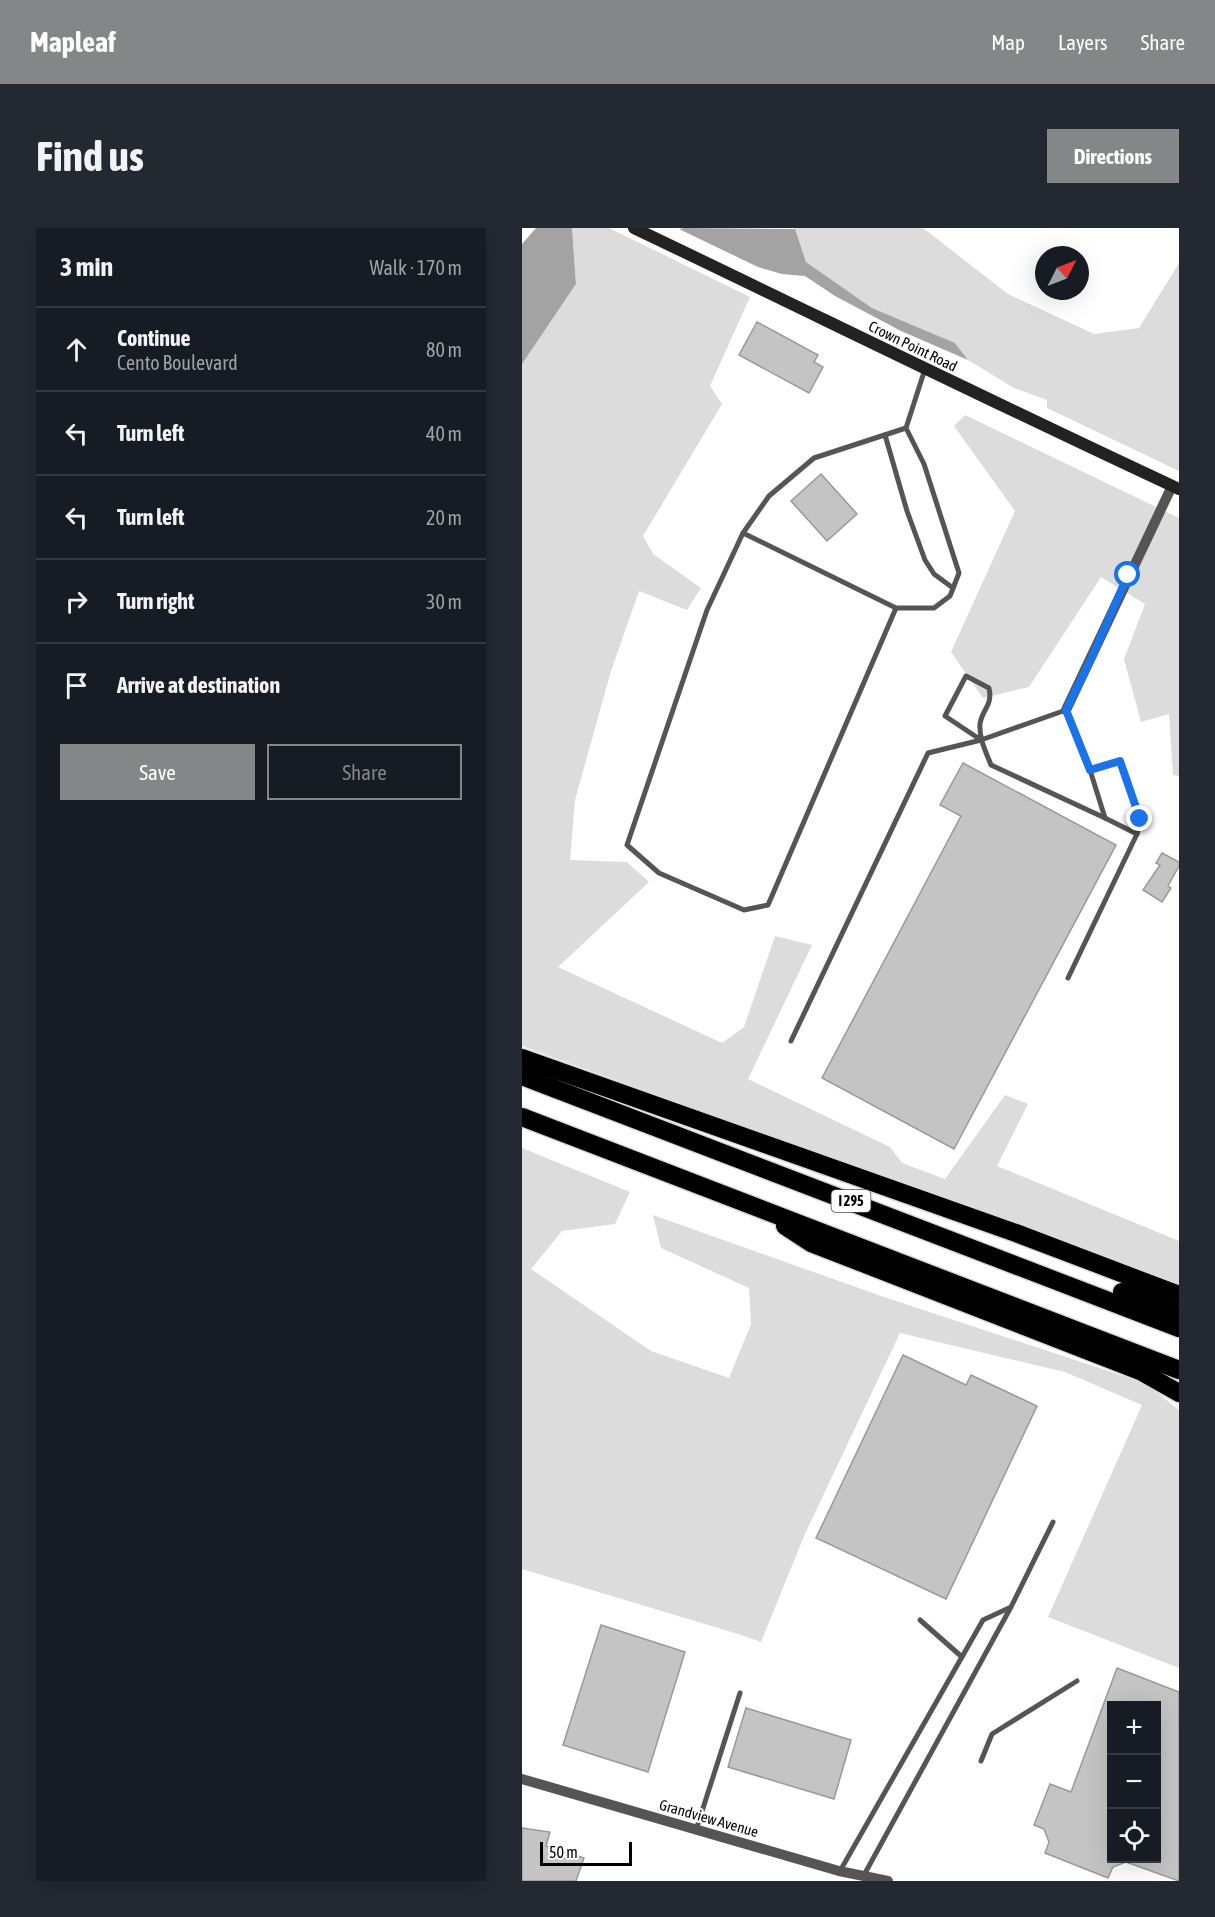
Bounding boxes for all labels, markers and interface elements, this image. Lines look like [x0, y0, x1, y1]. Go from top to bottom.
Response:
text: Mapleaf [30, 26, 116, 58]
text: Map [991, 30, 1025, 54]
text: Layers [1058, 30, 1108, 54]
text: Share [1141, 30, 1185, 54]
button: Directions [1047, 129, 1179, 183]
text: Find us [36, 132, 144, 180]
north arrow [1035, 246, 1089, 300]
text: 3 min [60, 252, 113, 282]
text: Walk · 170 m [370, 256, 462, 279]
street label: Crown Point Road [866, 317, 960, 375]
text: Continue [117, 325, 191, 351]
icon: ahead [60, 333, 93, 366]
text: 80 m [426, 338, 462, 361]
text: Cento Boulevard [117, 351, 238, 374]
icon: left [60, 417, 93, 450]
text: Turn left [117, 420, 184, 446]
text: 40 m [426, 422, 462, 445]
icon: left [60, 501, 93, 534]
text: Turn left [117, 504, 184, 530]
text: 20 m [426, 506, 462, 529]
route start [1114, 561, 1140, 587]
icon: right [60, 585, 93, 618]
text: Turn right [117, 588, 194, 614]
text: 30 m [426, 590, 462, 613]
icon: arrive [60, 669, 93, 702]
text: Arrive at destination [117, 672, 280, 698]
button: Save [60, 744, 255, 800]
button: Share [267, 744, 462, 800]
route end [1126, 805, 1152, 831]
road number: I 295 [832, 1190, 870, 1212]
map controls [1107, 1701, 1161, 1863]
button: + [1107, 1701, 1161, 1755]
button: − [1107, 1755, 1161, 1809]
street label: Grandview Avenue [658, 1796, 761, 1840]
button: locate [1107, 1809, 1161, 1863]
scale bar [540, 1839, 632, 1866]
text: 50 m [549, 1843, 578, 1861]

